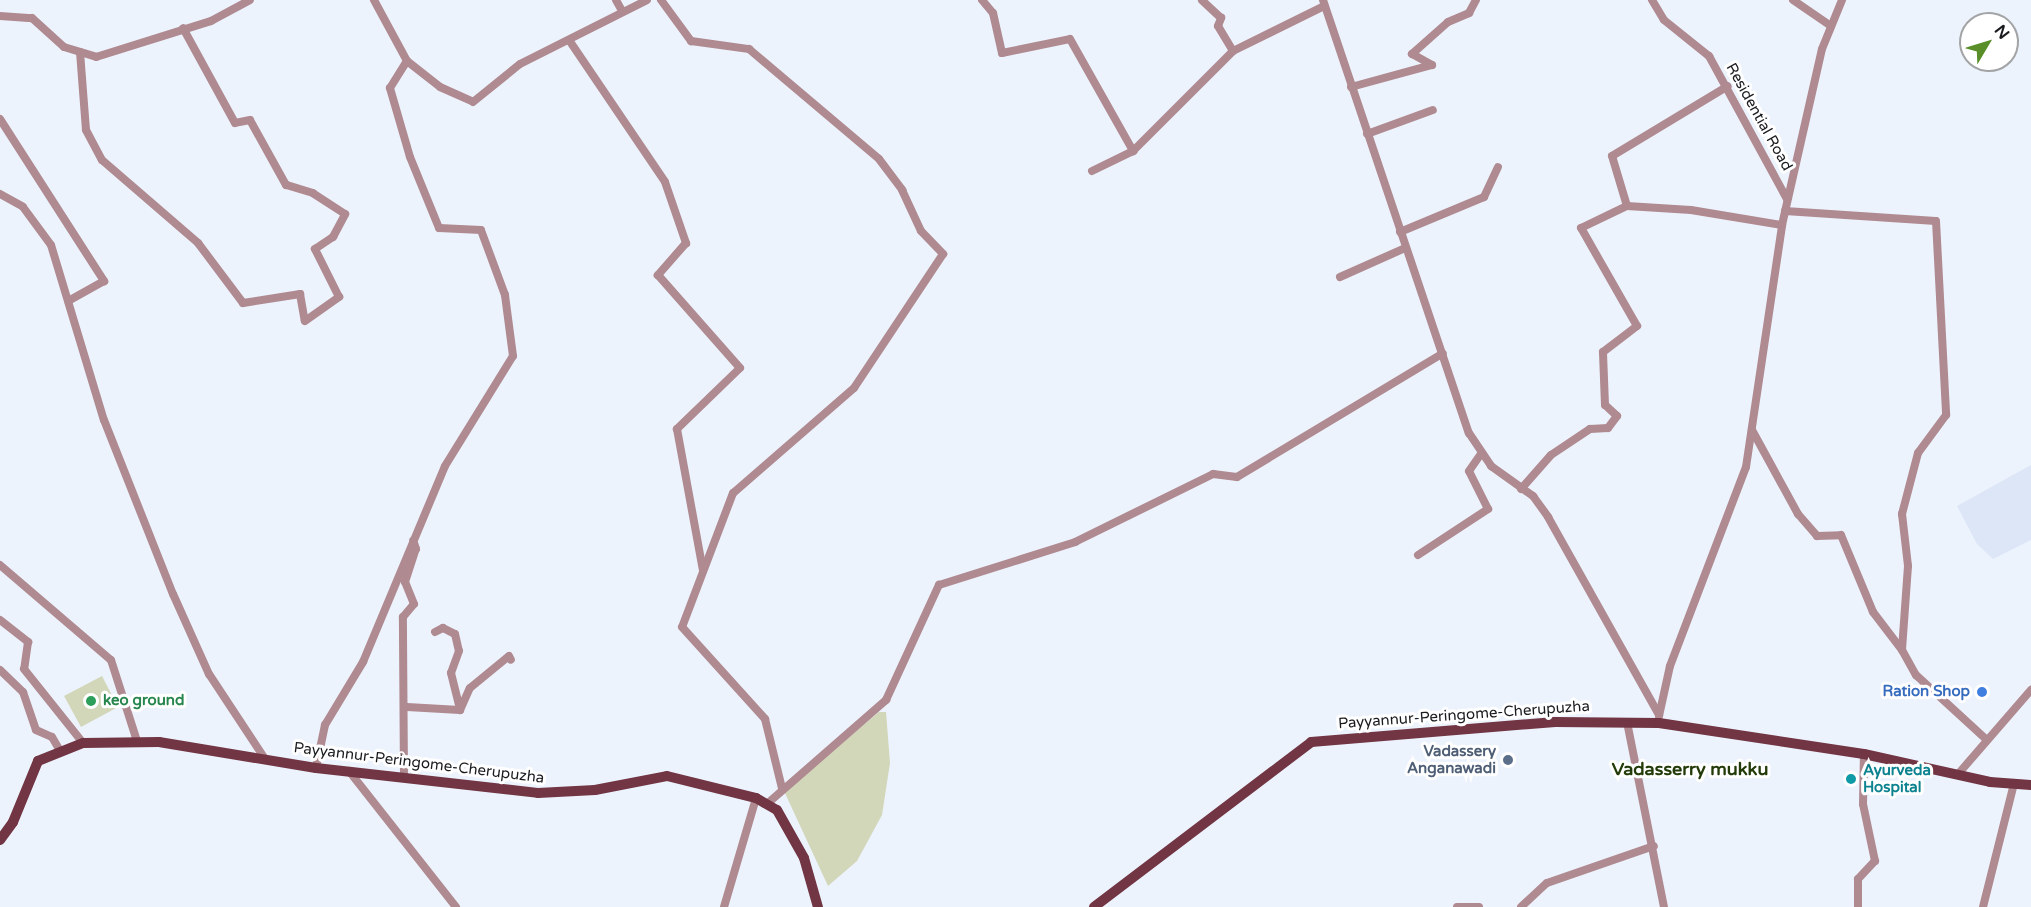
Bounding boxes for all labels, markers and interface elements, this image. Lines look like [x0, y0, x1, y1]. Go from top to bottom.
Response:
north arrow [1959, 12, 2019, 72]
text: N [1990, 21, 2013, 43]
street label: Residential Road [1722, 60, 1796, 174]
place label: Ration Shop [1883, 683, 1970, 701]
marker: Ration Shop [1975, 685, 1989, 699]
place label: keo ground [103, 692, 184, 710]
marker: keo ground [84, 694, 98, 708]
street label: Payyannur-Peringome-Cherupuzha [1338, 697, 1590, 733]
street label: Payyannur-Peringome-Cherupuzha [293, 739, 545, 787]
place label: Vadassery Anganawadi [1407, 742, 1496, 777]
marker: Vadassery Anganawadi [1501, 753, 1515, 767]
district label: Vadasserry mukku [1612, 758, 1768, 780]
place label: Ayurveda Hospital [1863, 761, 1931, 796]
marker: Ayurveda Hospital [1844, 772, 1858, 786]

